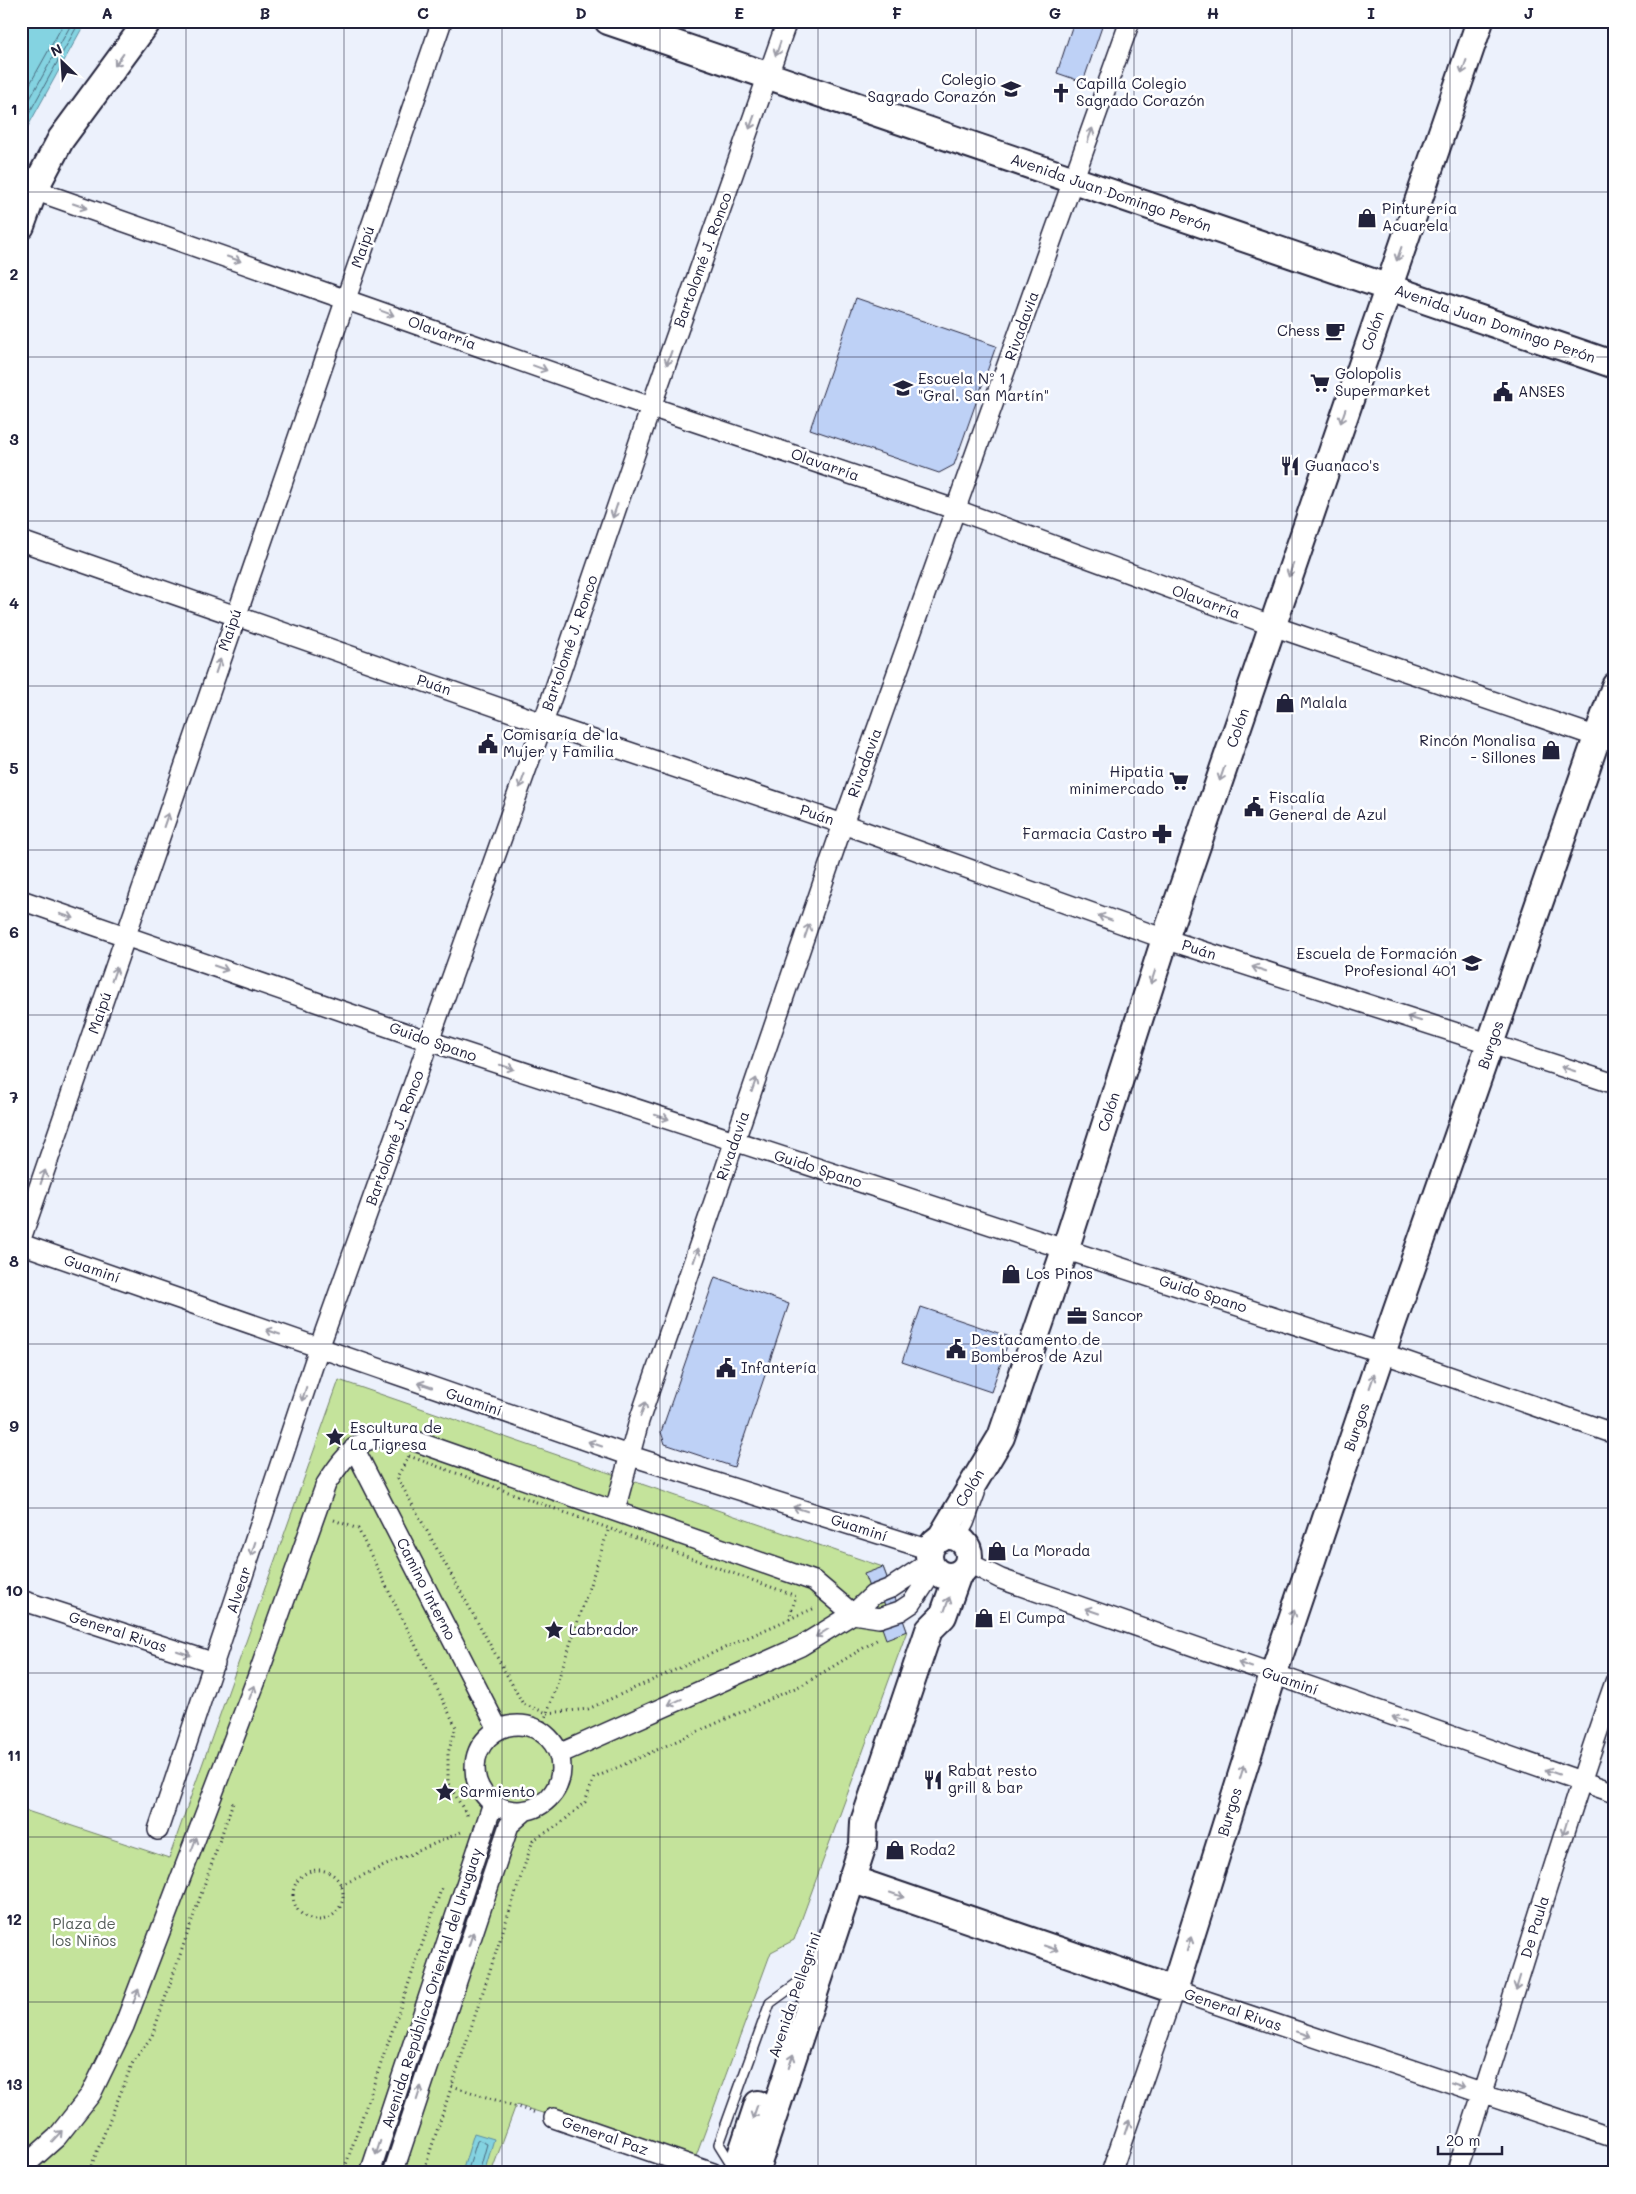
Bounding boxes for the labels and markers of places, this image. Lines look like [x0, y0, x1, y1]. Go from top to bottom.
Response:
place label: Colegio Sagrado Corazón [867, 69, 996, 106]
place label: Capilla Colegio Sagrado Corazón [1076, 73, 1205, 110]
school or university icon: Colegio Sagrado Corazón [1000, 78, 1022, 100]
church icon: Capilla Colegio Sagrado Corazón [1050, 82, 1072, 104]
place label: Pinturería Acuarela [1382, 198, 1457, 235]
shop icon: Pinturería Acuarela [1356, 207, 1378, 229]
place label: Chess [1277, 320, 1320, 340]
cafe icon: Chess [1324, 320, 1346, 342]
place label: Golopolis Supermarket [1335, 363, 1430, 400]
place label: Escuela Nº 1 "Gral. San Martín" [918, 368, 1049, 405]
supermarket icon: Golopolis Supermarket [1309, 372, 1331, 394]
school or university icon: Escuela Nº 1 "Gral. San Martín" [892, 377, 914, 399]
public building icon: ANSES [1492, 381, 1514, 403]
place label: ANSES [1518, 381, 1565, 401]
restaurant icon: Guanaco's [1279, 455, 1301, 477]
place label: Guanaco's [1305, 455, 1380, 475]
shop icon: Malala [1274, 692, 1296, 714]
place label: Malala [1300, 692, 1348, 712]
place label: Comisaría de la Mujer y Familia [503, 724, 619, 761]
place label: Rincón Monalisa - Sillones [1419, 730, 1536, 767]
public building icon: Comisaría de la Mujer y Familia [477, 733, 499, 755]
shop icon: Rincón Monalisa - Sillones [1540, 739, 1562, 761]
place label: Hipatia minimercado [1069, 761, 1164, 798]
supermarket icon: Hipatia minimercado [1168, 770, 1190, 792]
place label: Fiscalía General de Azul [1269, 787, 1387, 824]
public building icon: Fiscalía General de Azul [1243, 796, 1265, 818]
place label: Farmacia Castro [1023, 823, 1147, 843]
pharmacy icon: Farmacia Castro [1151, 823, 1173, 845]
place label: Escuela de Formación Profesional 401 [1297, 943, 1457, 980]
school or university icon: Escuela de Formación Profesional 401 [1461, 952, 1483, 974]
shop icon: Los Pinos [1000, 1263, 1022, 1285]
place label: Los Pinos [1026, 1263, 1093, 1283]
office icon: Sancor [1066, 1305, 1088, 1327]
place label: Sancor [1092, 1305, 1143, 1325]
place label: Destacamento de Bomberos de Azul [971, 1329, 1103, 1366]
public building icon: Destacamento de Bomberos de Azul [945, 1338, 967, 1360]
public building icon: Infantería [715, 1357, 737, 1379]
place label: Infantería [741, 1357, 817, 1377]
place label: Escultura de La Tigresa [350, 1417, 442, 1454]
place icon: Escultura de La Tigresa [324, 1426, 346, 1448]
shop icon: La Morada [986, 1540, 1008, 1562]
place label: La Morada [1012, 1540, 1091, 1560]
shop icon: El Cumpa [973, 1607, 995, 1629]
place label: El Cumpa [999, 1607, 1066, 1627]
place icon: Labrador [543, 1619, 565, 1641]
place label: Labrador [569, 1619, 639, 1639]
place label: Rabat resto grill & bar [948, 1760, 1037, 1797]
restaurant icon: Rabat resto grill & bar [922, 1769, 944, 1791]
place icon: Sarmiento [434, 1781, 456, 1803]
place label: Sarmiento [460, 1781, 535, 1801]
shop icon: Roda2 [884, 1839, 906, 1861]
place label: Roda2 [910, 1839, 956, 1859]

